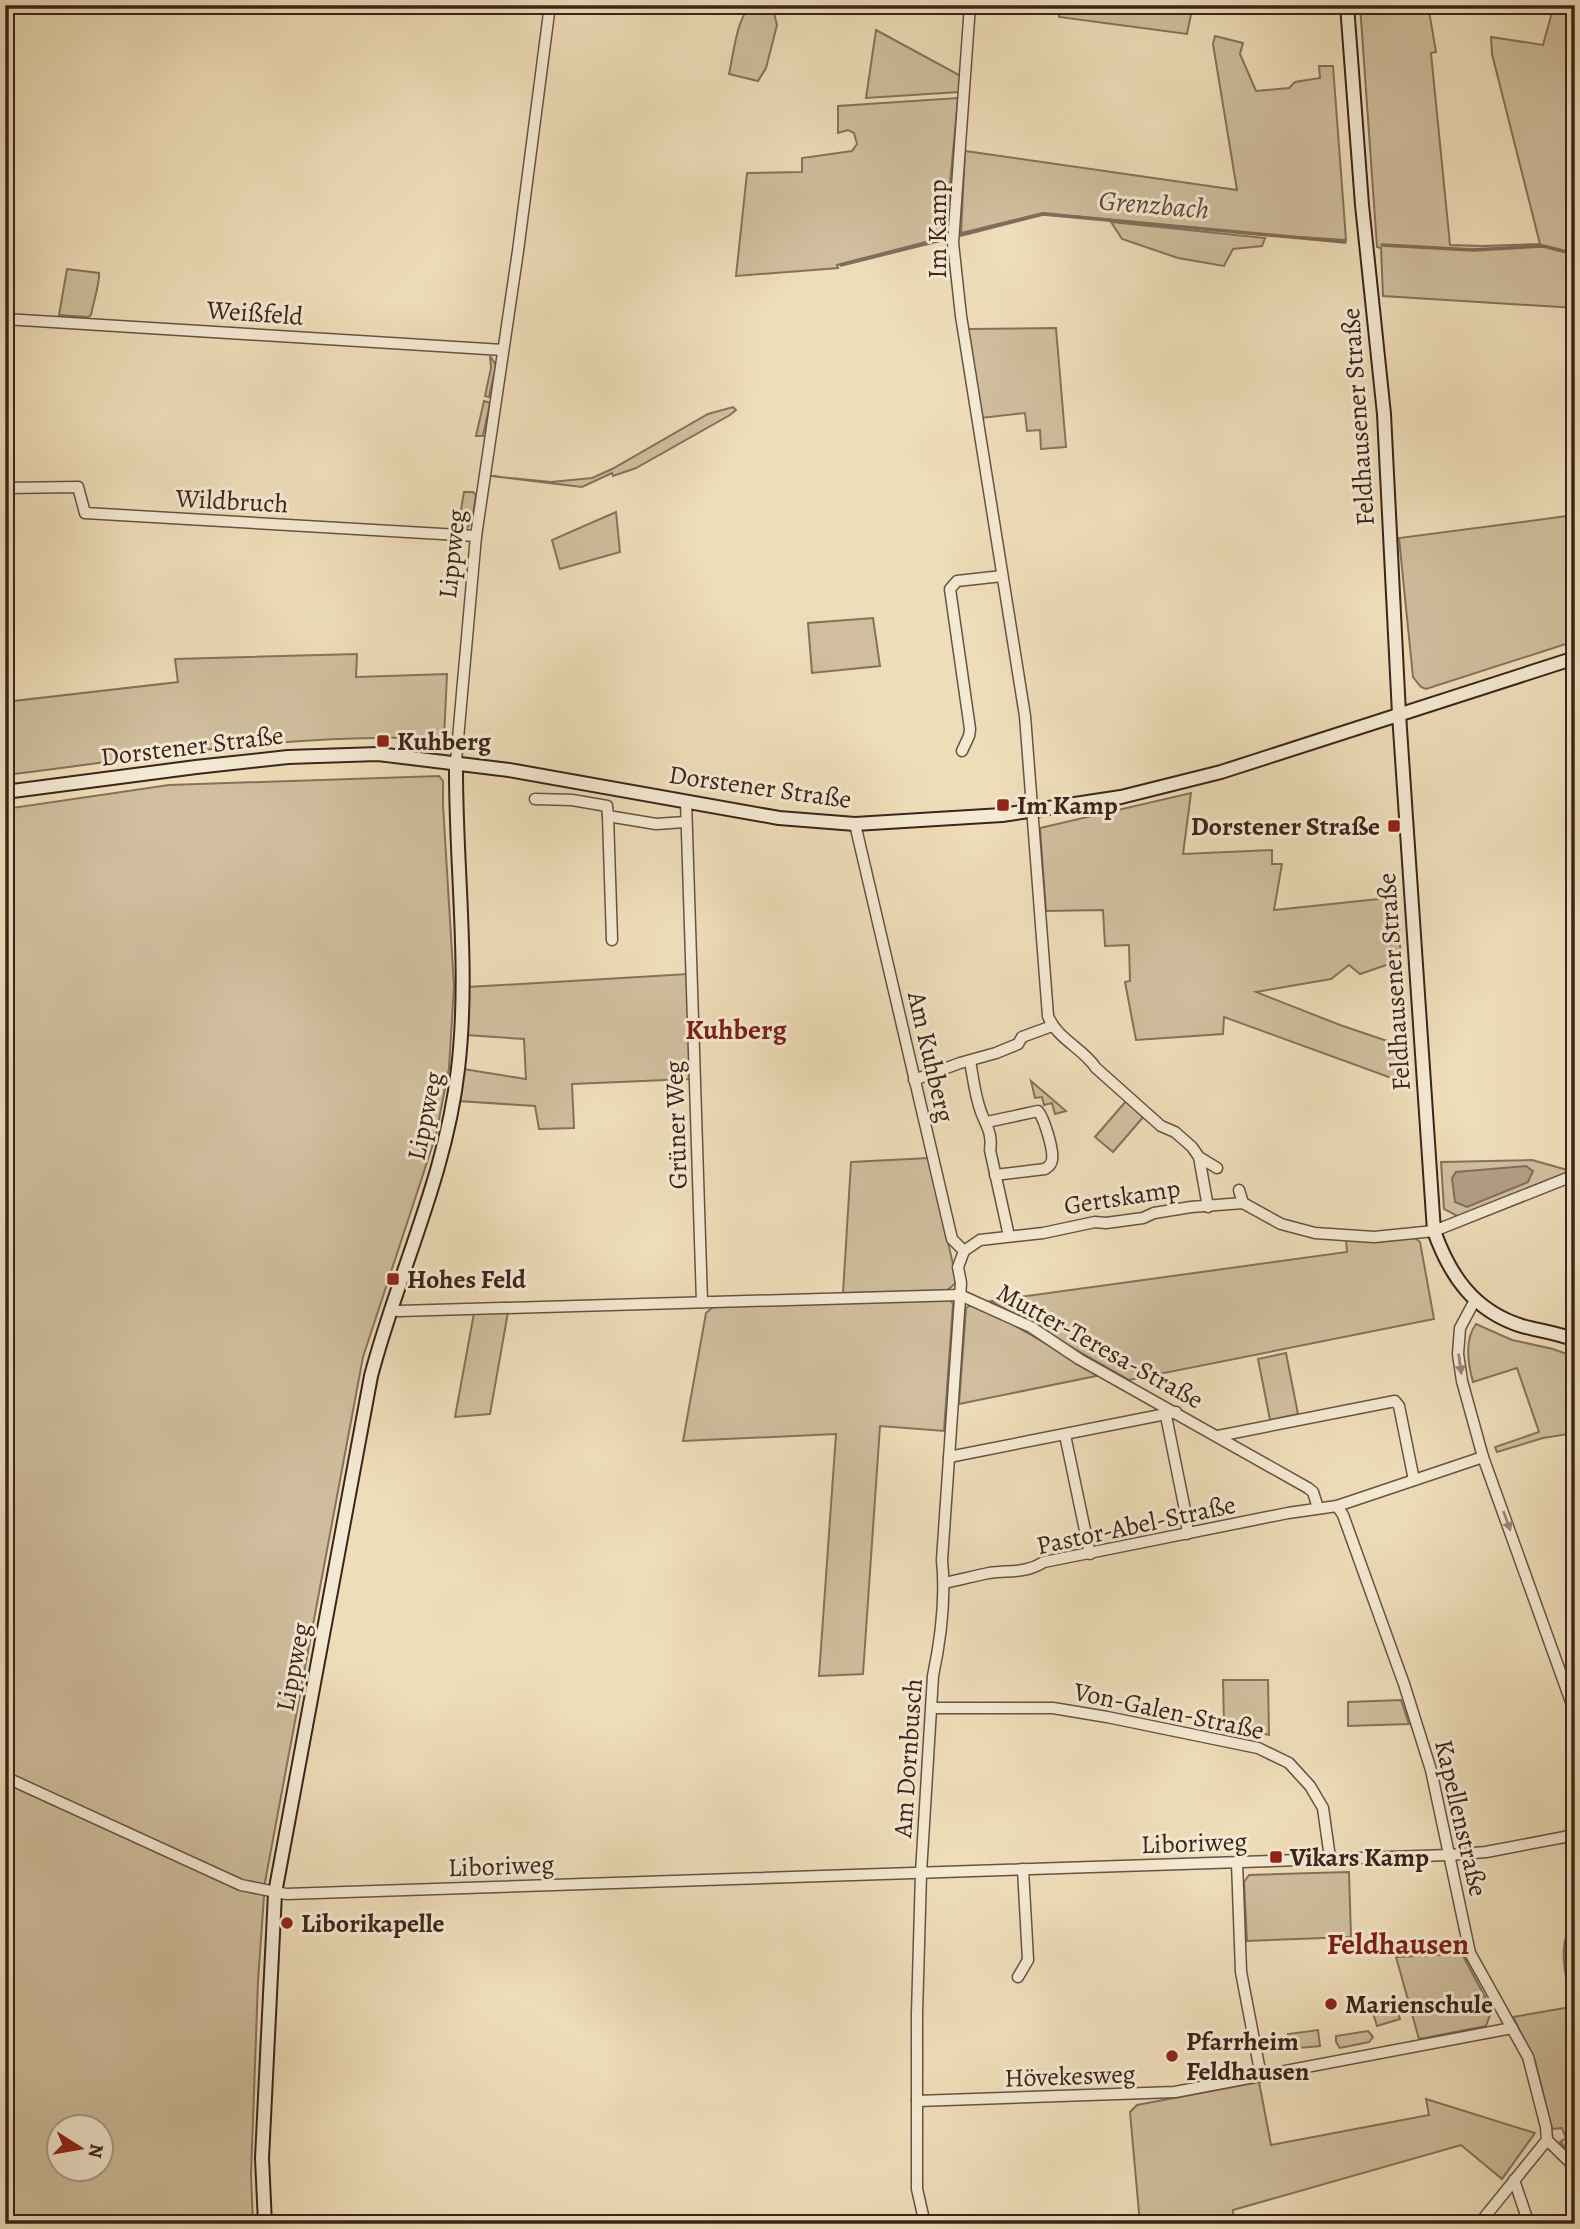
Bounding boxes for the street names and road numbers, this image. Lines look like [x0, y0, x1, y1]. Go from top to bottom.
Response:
street label: Im Kamp [920, 179, 955, 279]
street label: Weißfeld [205, 292, 304, 334]
street label: Feldhausener Straße [1333, 307, 1383, 527]
street label: Wildbruch [174, 481, 289, 521]
street label: Lippweg [430, 507, 474, 601]
street label: Dorstener Straße [99, 717, 285, 775]
street label: Dorstener Straße [666, 757, 854, 817]
street label: Feldhausener Straße [1369, 872, 1419, 1092]
street label: Am Kuhberg [899, 987, 963, 1126]
street label: Grüner Weg [656, 1060, 696, 1190]
street label: Lippweg [399, 1068, 451, 1164]
street label: Gertskamp [1061, 1171, 1183, 1223]
street label: Mutter-Teresa-Straße [990, 1275, 1210, 1417]
street label: Pastor-Abel-Straße [1033, 1487, 1239, 1563]
street label: Lippweg [267, 1620, 319, 1714]
street label: Von-Galen-Straße [1070, 1674, 1267, 1748]
street label: Am Dornbusch [885, 1677, 931, 1840]
street label: Kapellenstraße [1426, 1736, 1496, 1900]
street label: Liboriweg [1140, 1824, 1248, 1862]
street label: Liboriweg [447, 1847, 555, 1885]
street label: Hövekesweg [1004, 2056, 1136, 2096]

